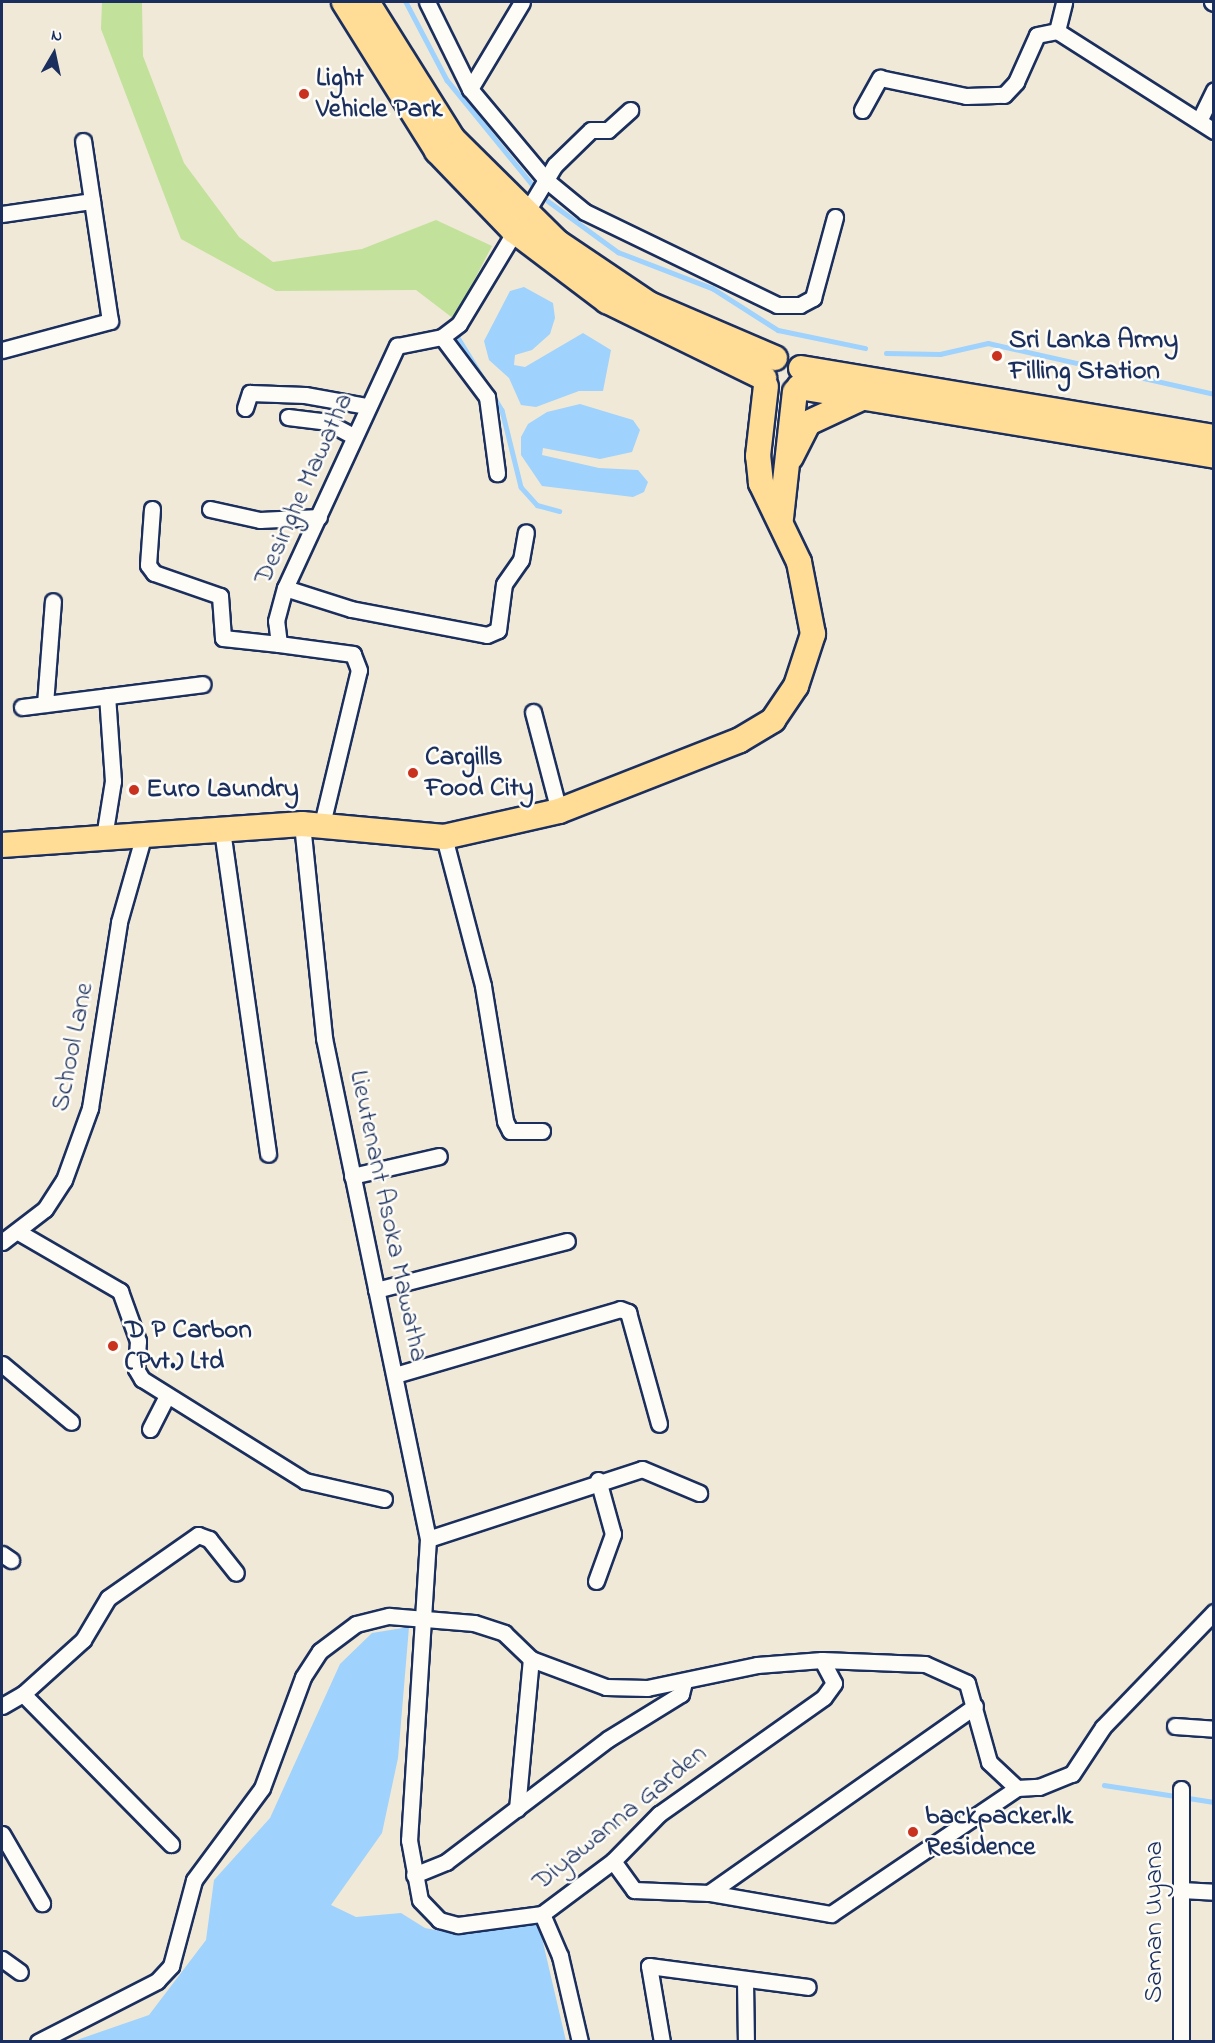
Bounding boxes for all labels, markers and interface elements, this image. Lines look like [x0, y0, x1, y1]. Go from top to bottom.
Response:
north arrow [24, 24, 84, 84]
text: N [50, 24, 64, 49]
place label: Light Vehicle Park [316, 62, 443, 125]
marker: Light Vehicle Park [297, 87, 311, 101]
place label: Sri Lanka Army Filling Station [1009, 324, 1178, 387]
marker: Sri Lanka Army Filling Station [990, 349, 1004, 363]
street label: Desinghe Mawatha [247, 388, 361, 590]
place label: Cargills Food City [425, 741, 534, 804]
marker: Cargills Food City [406, 766, 420, 780]
place label: Euro Laundry [146, 774, 299, 806]
marker: Euro Laundry [127, 783, 141, 797]
street label: School Lane [45, 980, 101, 1114]
street label: Lieutenant Asoka Mawatha [341, 1067, 435, 1365]
place label: D P Carbon (Pvt.) Ltd [125, 1314, 252, 1377]
marker: D P Carbon (Pvt.) Ltd [106, 1339, 120, 1353]
street label: Diyawanna Garden [526, 1738, 714, 1898]
place label: backpacker.lk Residence [925, 1800, 1073, 1863]
marker: backpacker.lk Residence [906, 1825, 920, 1839]
street label: Saman Uyana [1139, 1841, 1171, 2003]

